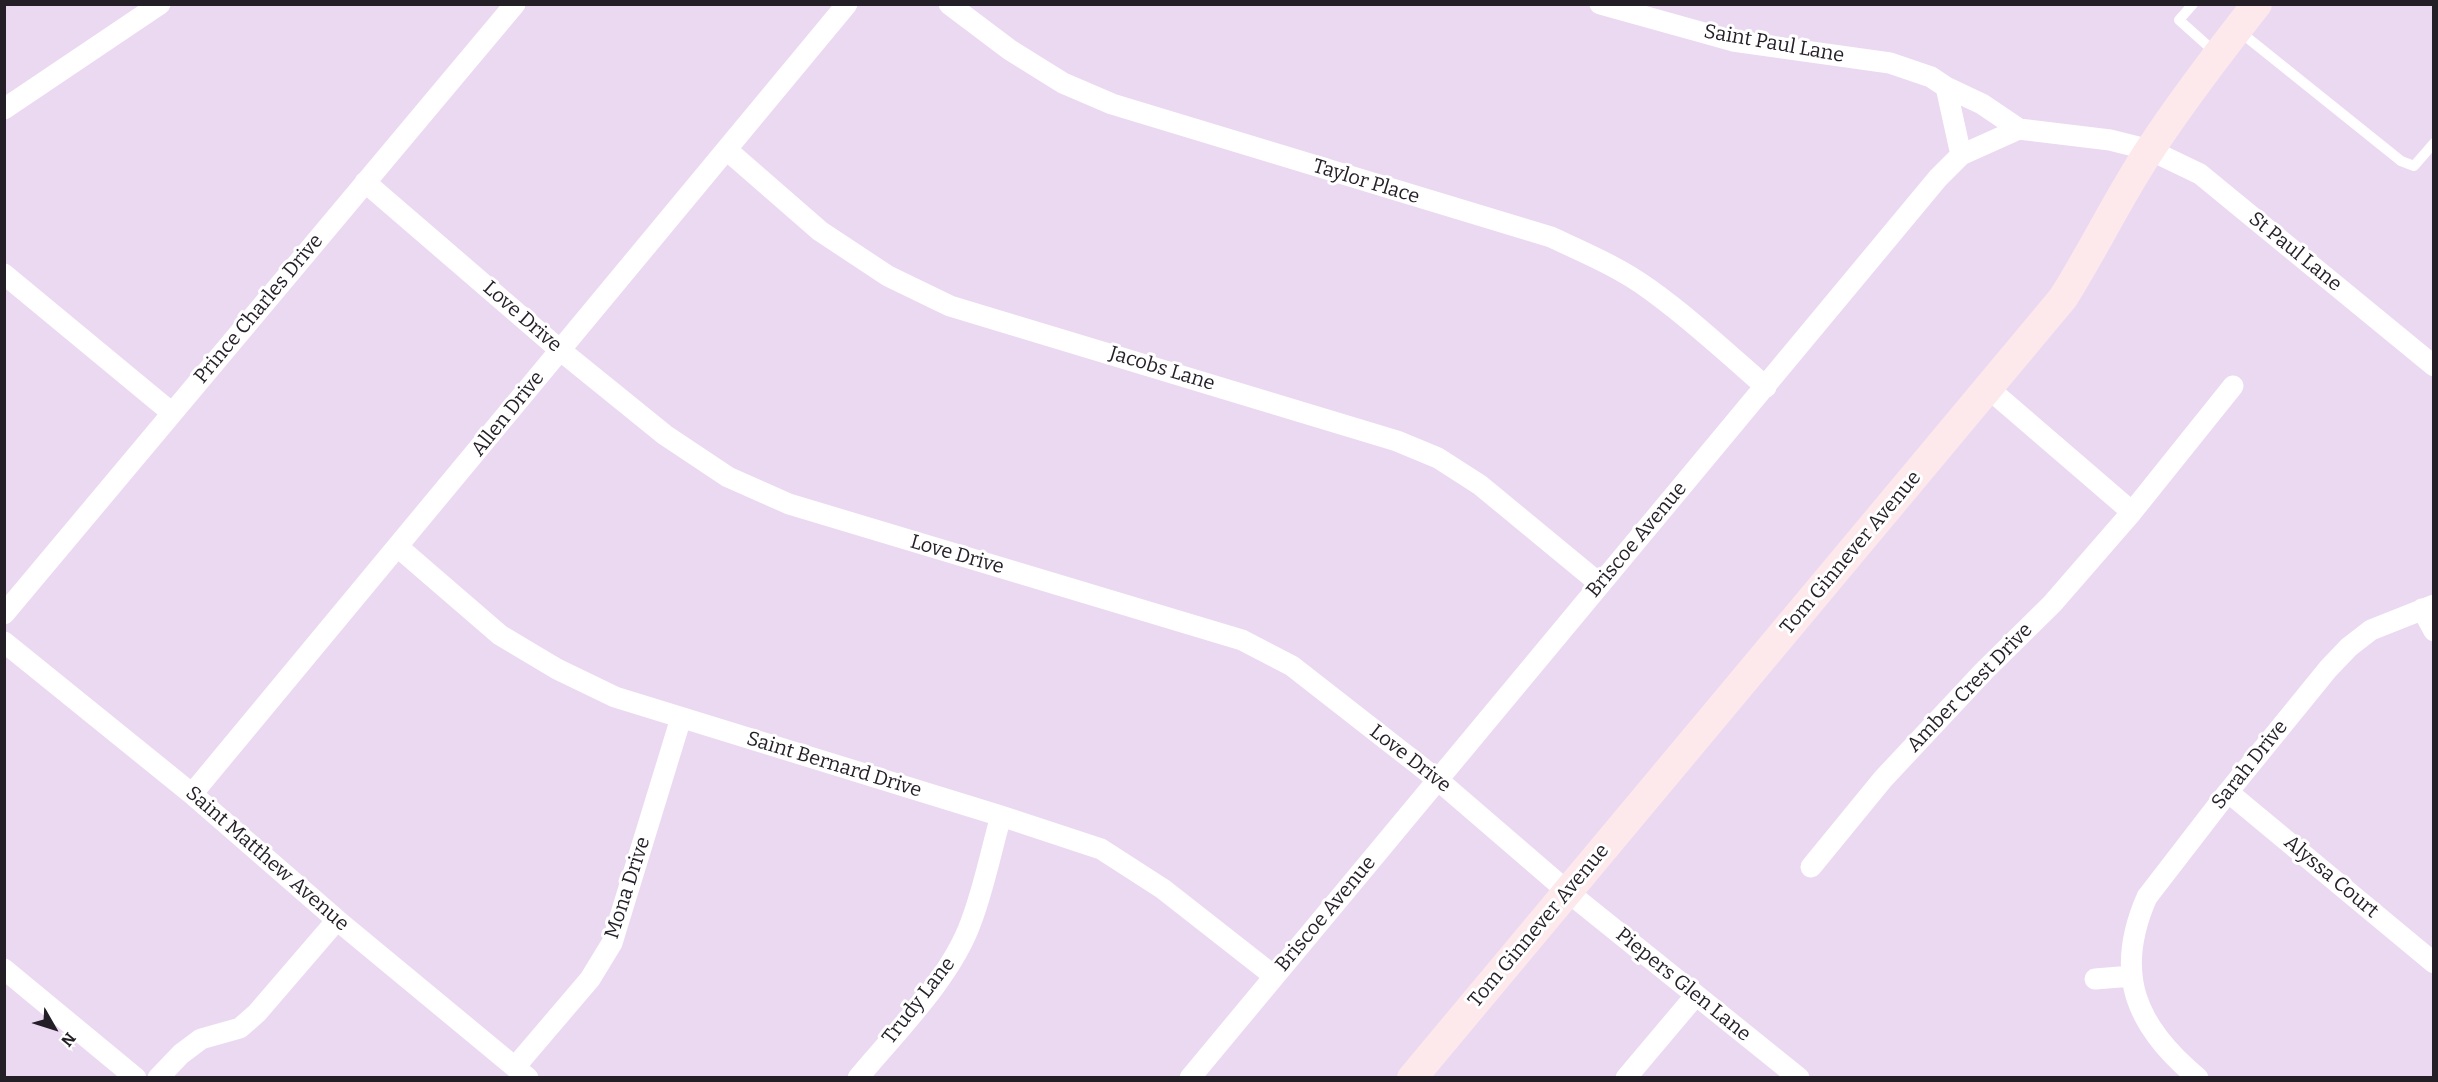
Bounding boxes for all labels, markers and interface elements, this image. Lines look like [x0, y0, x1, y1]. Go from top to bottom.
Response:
street label: Saint Paul Lane [1702, 20, 1846, 68]
street label: Taylor Place [1310, 154, 1422, 210]
street label: St Paul Lane [2244, 207, 2346, 297]
street label: Prince Charles Drive [190, 229, 328, 389]
street label: Love Drive [478, 276, 566, 358]
street label: Jacobs Lane [1106, 342, 1218, 396]
street label: Allen Drive [466, 367, 550, 461]
street label: Tom Ginnever Avenue [1776, 466, 1926, 640]
street label: Briscoe Avenue [1582, 477, 1692, 603]
street label: Love Drive [907, 530, 1007, 580]
street label: Amber Crest Drive [1902, 619, 2038, 757]
street label: Sarah Drive [2207, 716, 2293, 814]
street label: Love Drive [1365, 720, 1455, 798]
street label: Saint Bernard Drive [744, 727, 924, 803]
street label: Saint Matthew Avenue [181, 782, 353, 936]
street label: Alyssa Court [2279, 831, 2383, 923]
street label: Mona Drive [600, 834, 656, 942]
street label: Tom Ginnever Avenue [1464, 839, 1614, 1013]
street label: Briscoe Avenue [1271, 851, 1381, 977]
street label: Piepers Glen Lane [1611, 923, 1755, 1047]
street label: Trudy Lane [878, 953, 960, 1049]
north arrow [24, 998, 84, 1058]
text: N [57, 1029, 80, 1050]

